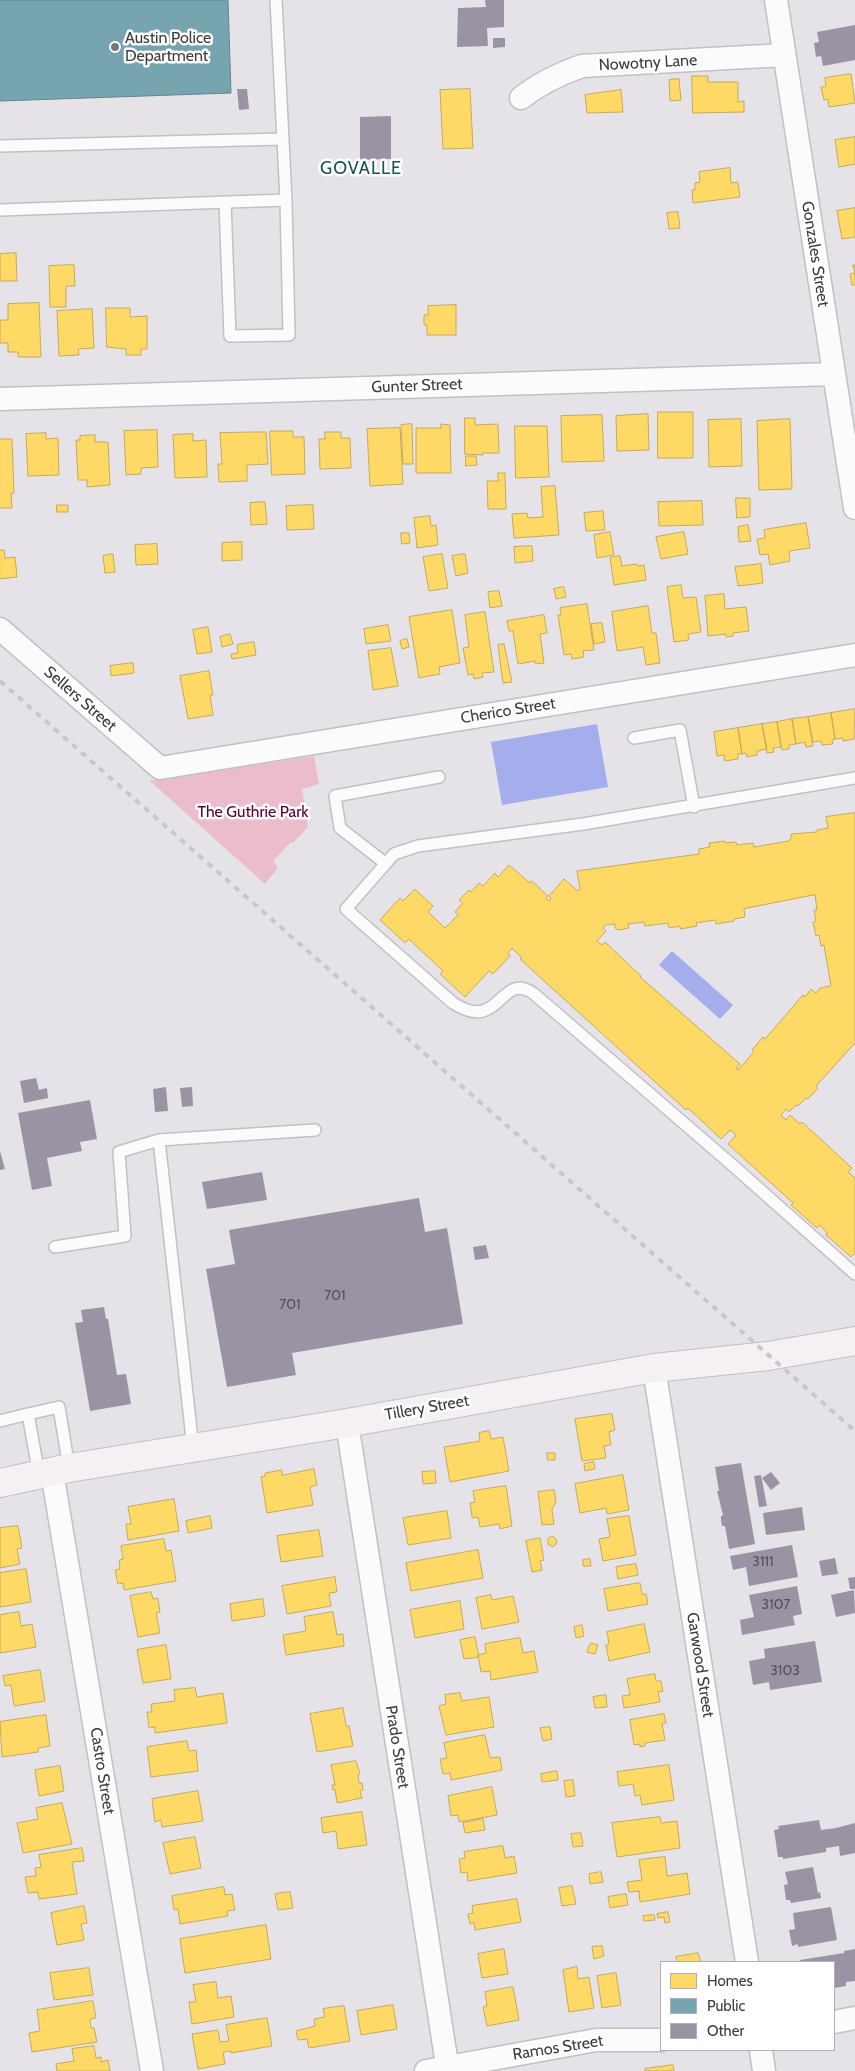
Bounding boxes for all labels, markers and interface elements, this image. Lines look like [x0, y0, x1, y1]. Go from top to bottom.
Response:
place label: Austin Police Department [125, 28, 211, 66]
marker: Austin Police Department [109, 41, 121, 53]
street label: Nowotny Lane [598, 51, 698, 75]
district label: GOVALLE [319, 158, 403, 180]
street label: Gonzales Street [797, 200, 833, 308]
street label: Gunter Street [371, 375, 463, 397]
street label: Sellers Street [40, 662, 120, 736]
street label: Cherico Street [459, 694, 557, 728]
park label: The Guthrie Park [197, 802, 309, 822]
house number: 701 [324, 1288, 346, 1304]
house number: 701 [279, 1297, 301, 1313]
street label: Tillery Street [383, 1391, 471, 1425]
house number: 3111 [752, 1554, 774, 1570]
house number: 3107 [762, 1597, 790, 1613]
street label: Garwood Street [682, 1611, 718, 1719]
house number: 3103 [770, 1663, 800, 1679]
street label: Prado Street [381, 1704, 413, 1790]
street label: Castro Street [86, 1726, 118, 1816]
legend [660, 1961, 835, 2051]
text: Homes [707, 1972, 753, 1990]
text: Public [707, 1997, 745, 2015]
text: Other [707, 2022, 744, 2040]
street label: Ramos Street [511, 2031, 605, 2065]

